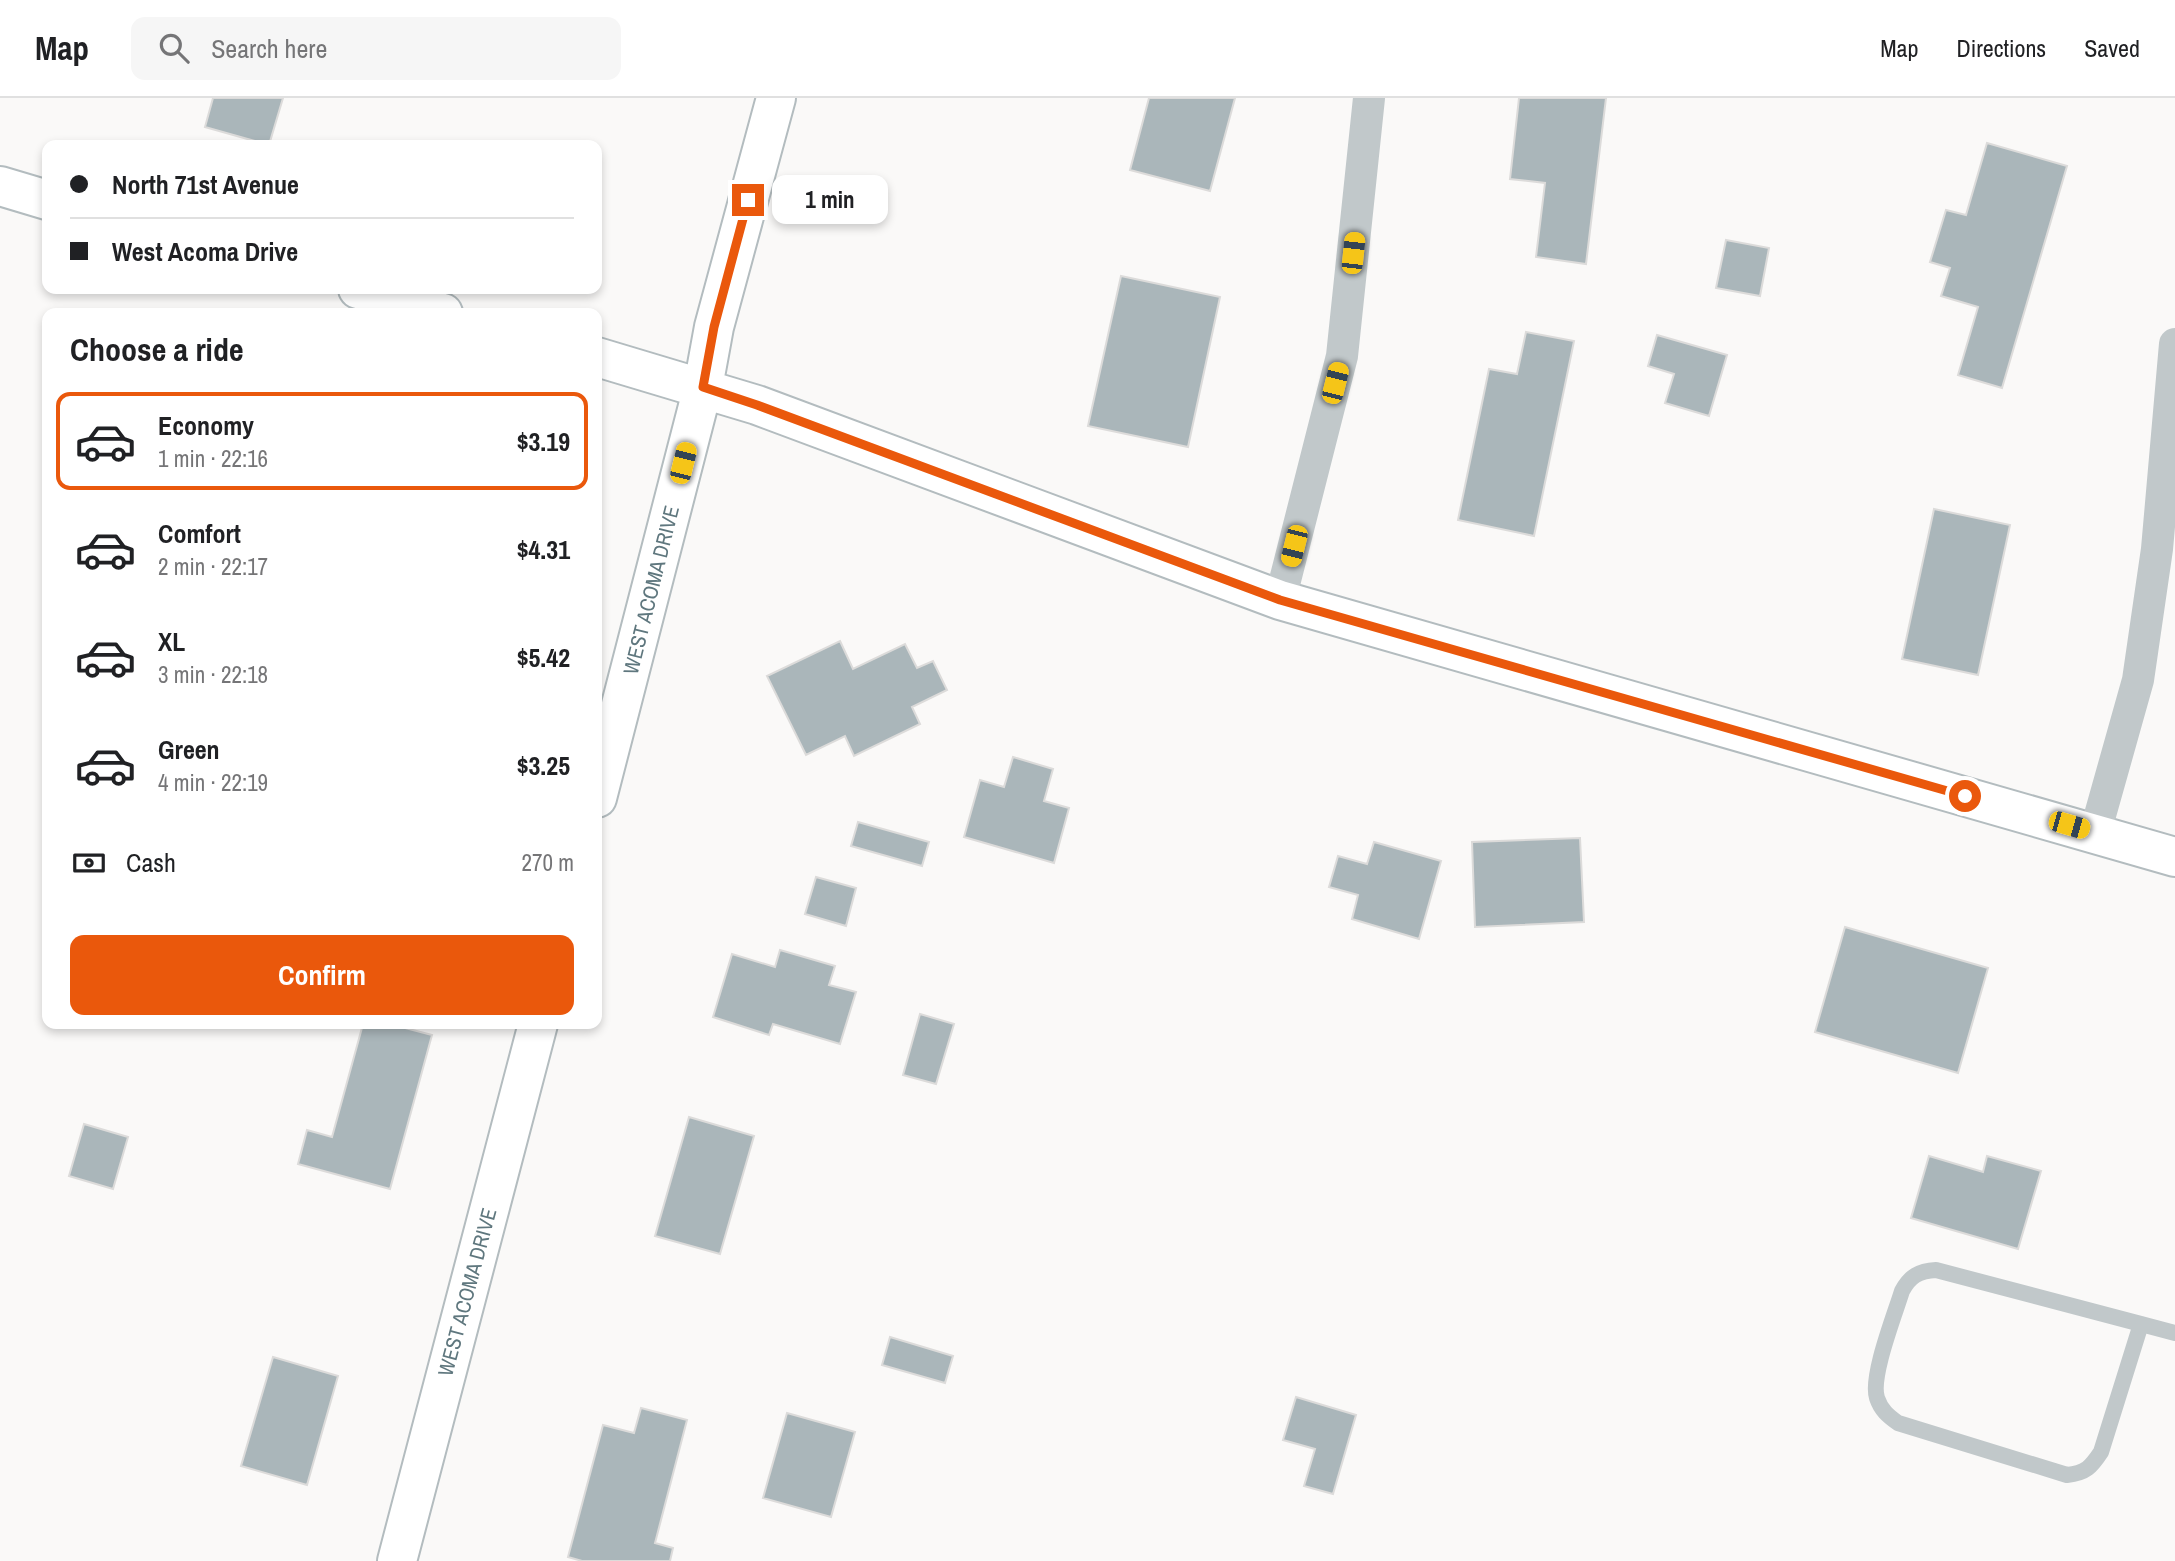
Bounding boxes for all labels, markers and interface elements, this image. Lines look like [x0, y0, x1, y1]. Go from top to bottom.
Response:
search box [131, 17, 621, 80]
text: Map [35, 26, 89, 70]
icon: search [155, 29, 193, 67]
text: Search here [211, 31, 327, 66]
text: Map [1880, 32, 1918, 64]
text: Directions [1956, 32, 2046, 64]
text: Saved [2084, 32, 2140, 64]
text: North 71st Avenue [112, 167, 299, 202]
callout: 1 min [772, 176, 888, 224]
route end [732, 184, 764, 216]
text: 1 min [805, 184, 855, 215]
car [1341, 231, 1366, 275]
text: West Acoma Drive [112, 234, 298, 269]
text: Choose a ride [70, 328, 244, 371]
car [1320, 360, 1351, 406]
text: Economy [158, 408, 254, 443]
icon: car [74, 410, 137, 473]
text: $3.19 [517, 424, 570, 459]
car [668, 440, 699, 486]
text: 1 min · 22:16 [158, 443, 268, 474]
street label: WEST ACOMA DRIVE [616, 503, 686, 677]
text: Comfort [158, 516, 241, 551]
icon: car [74, 518, 137, 581]
car [1279, 523, 1310, 569]
text: $4.31 [517, 532, 570, 567]
text: 2 min · 22:17 [158, 551, 268, 582]
text: XL [158, 624, 185, 659]
icon: car [74, 626, 137, 689]
text: $5.42 [517, 640, 570, 675]
text: 3 min · 22:18 [158, 659, 268, 690]
text: Green [158, 732, 220, 767]
icon: car [74, 734, 137, 797]
text: $3.25 [517, 748, 570, 783]
text: 4 min · 22:19 [158, 767, 268, 798]
route start [1949, 780, 1981, 812]
car [2046, 809, 2093, 841]
icon: cash [70, 844, 108, 882]
text: Cash [126, 845, 176, 880]
text: 270 m [522, 847, 574, 878]
button: Confirm [70, 935, 574, 1015]
street label: WEST ACOMA DRIVE [431, 1205, 503, 1379]

